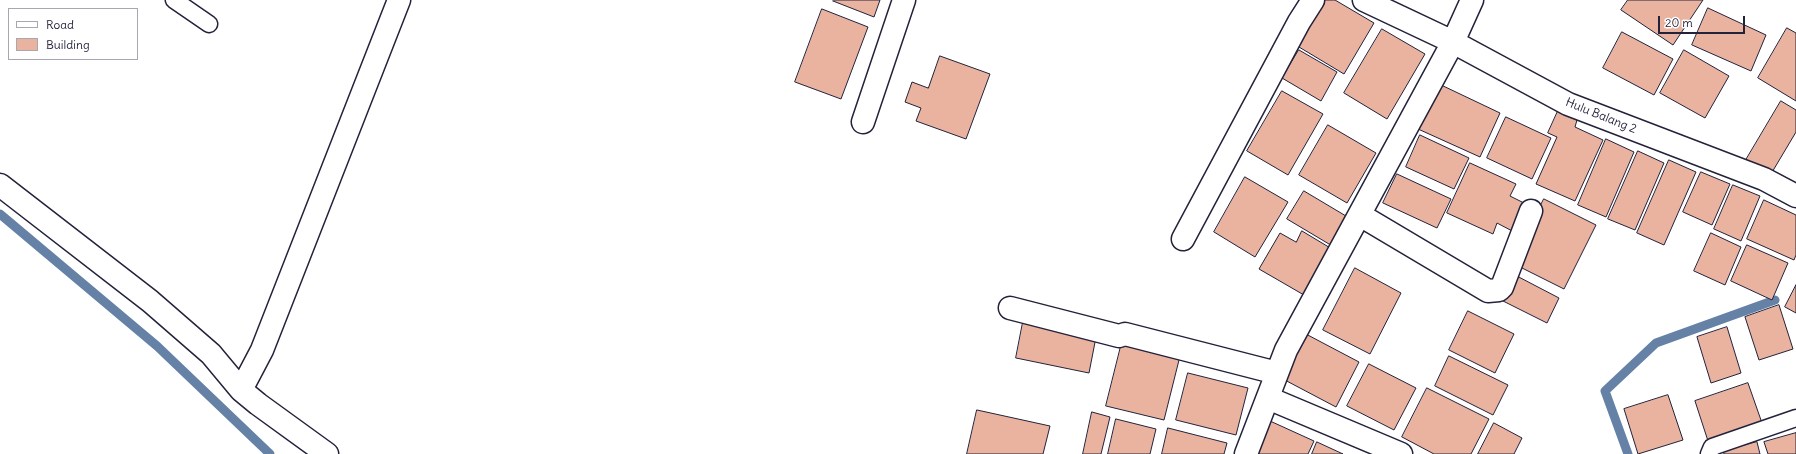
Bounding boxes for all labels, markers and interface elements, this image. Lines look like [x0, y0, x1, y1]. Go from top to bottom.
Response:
legend [8, 8, 138, 60]
scale bar [1660, 8, 1747, 34]
text: 20 m [1665, 15, 1693, 30]
text: Road [46, 17, 74, 32]
text: Building [46, 37, 90, 52]
street label: Hulu Balang 2 [1563, 95, 1639, 137]

